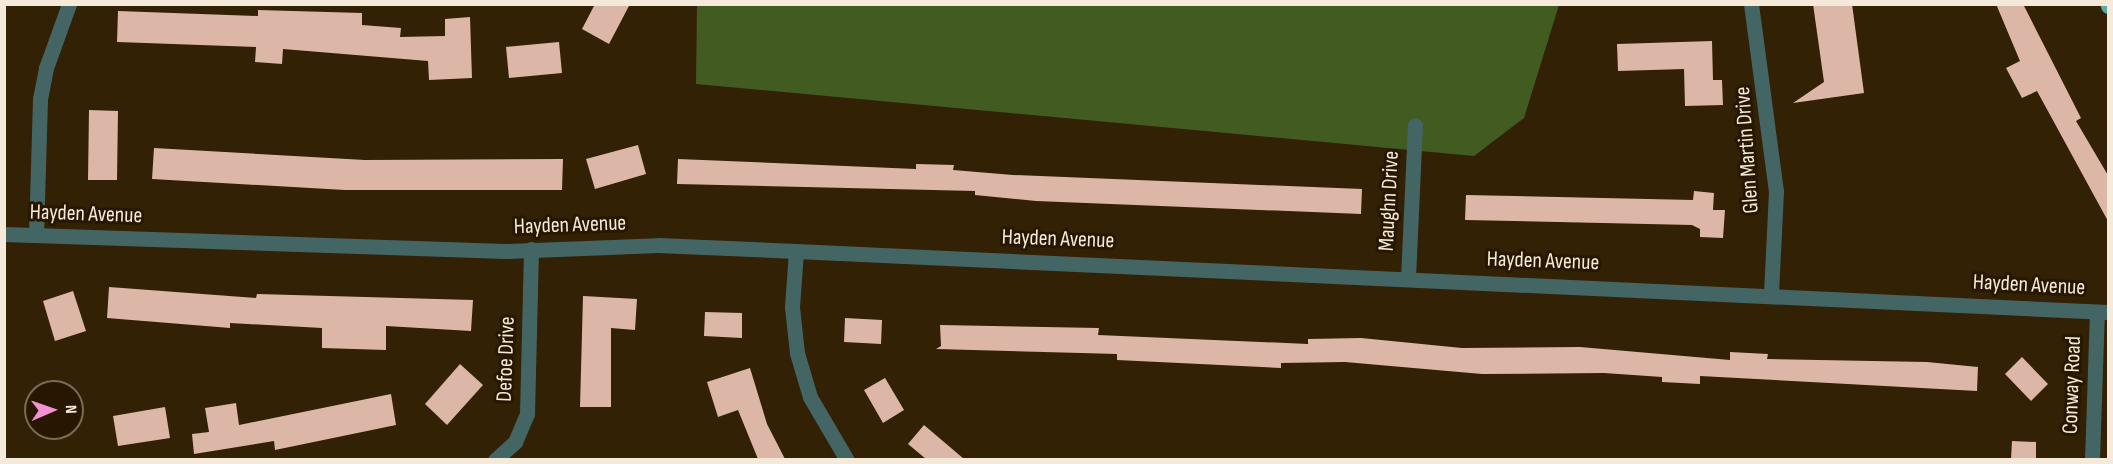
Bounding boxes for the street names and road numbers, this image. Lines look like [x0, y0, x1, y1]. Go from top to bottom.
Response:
street label: Glen Martin Drive [1729, 86, 1765, 214]
street label: Maughn Drive [1373, 150, 1405, 252]
street label: Hayden Avenue [29, 199, 143, 229]
street label: Hayden Avenue [513, 210, 627, 240]
street label: Hayden Avenue [1001, 224, 1115, 254]
street label: Hayden Avenue [1486, 246, 1600, 276]
street label: Hayden Avenue [1972, 269, 2086, 301]
street label: Defoe Drive [491, 316, 521, 402]
street label: Conway Road [2057, 336, 2087, 434]

